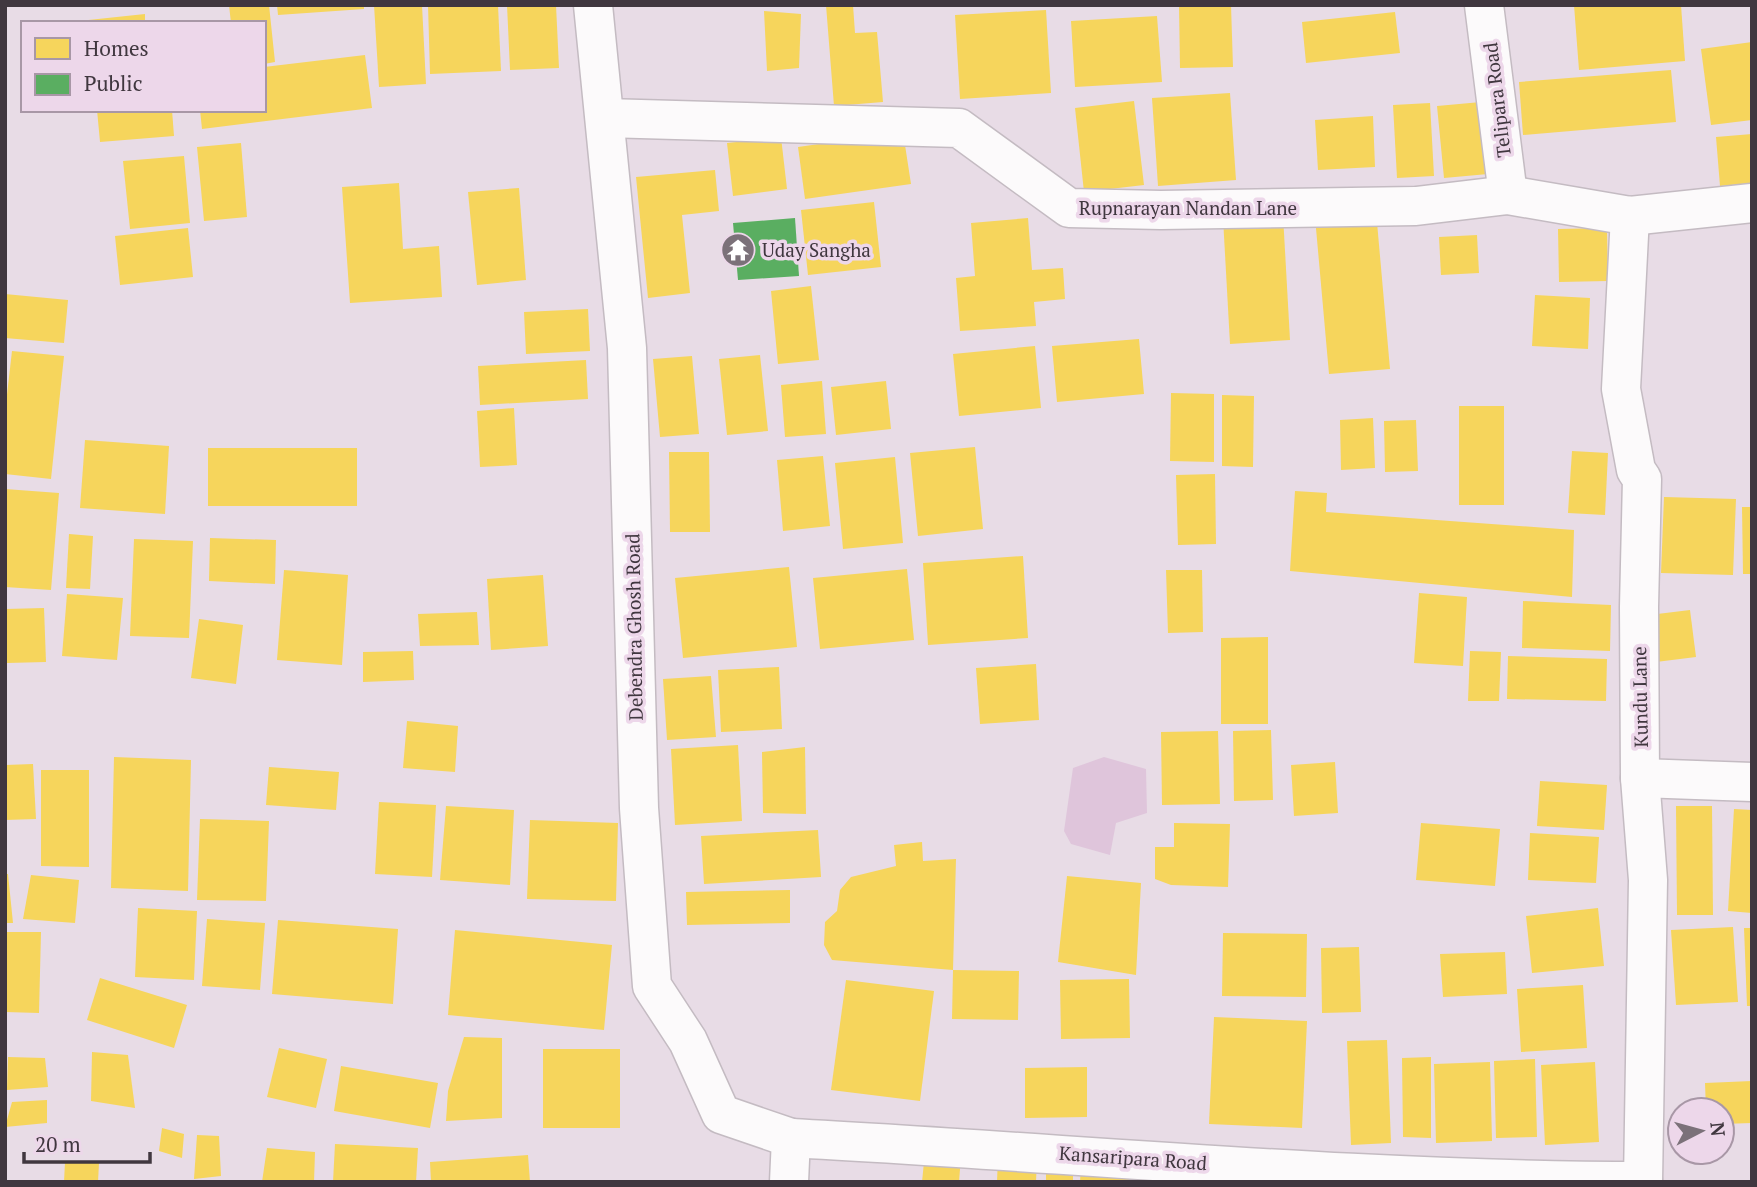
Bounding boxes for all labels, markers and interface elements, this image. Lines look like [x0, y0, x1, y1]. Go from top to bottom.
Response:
legend [21, 21, 266, 112]
text: Homes [84, 34, 149, 62]
street label: Telipara Road [1477, 41, 1516, 159]
text: Public [84, 69, 142, 97]
street label: Rupnarayan Nandan Lane [1079, 195, 1297, 220]
temple icon: Uday Sangha [719, 231, 757, 269]
place label: Uday Sangha [762, 237, 871, 262]
street label: Debendra Ghosh Road [619, 533, 648, 721]
street label: Kundu Lane [1626, 646, 1653, 748]
north arrow [1666, 1096, 1736, 1166]
scale bar [24, 1120, 150, 1164]
text: N [1705, 1121, 1732, 1138]
text: 20 m [35, 1130, 81, 1158]
street label: Kansaripara Road [1058, 1140, 1208, 1175]

